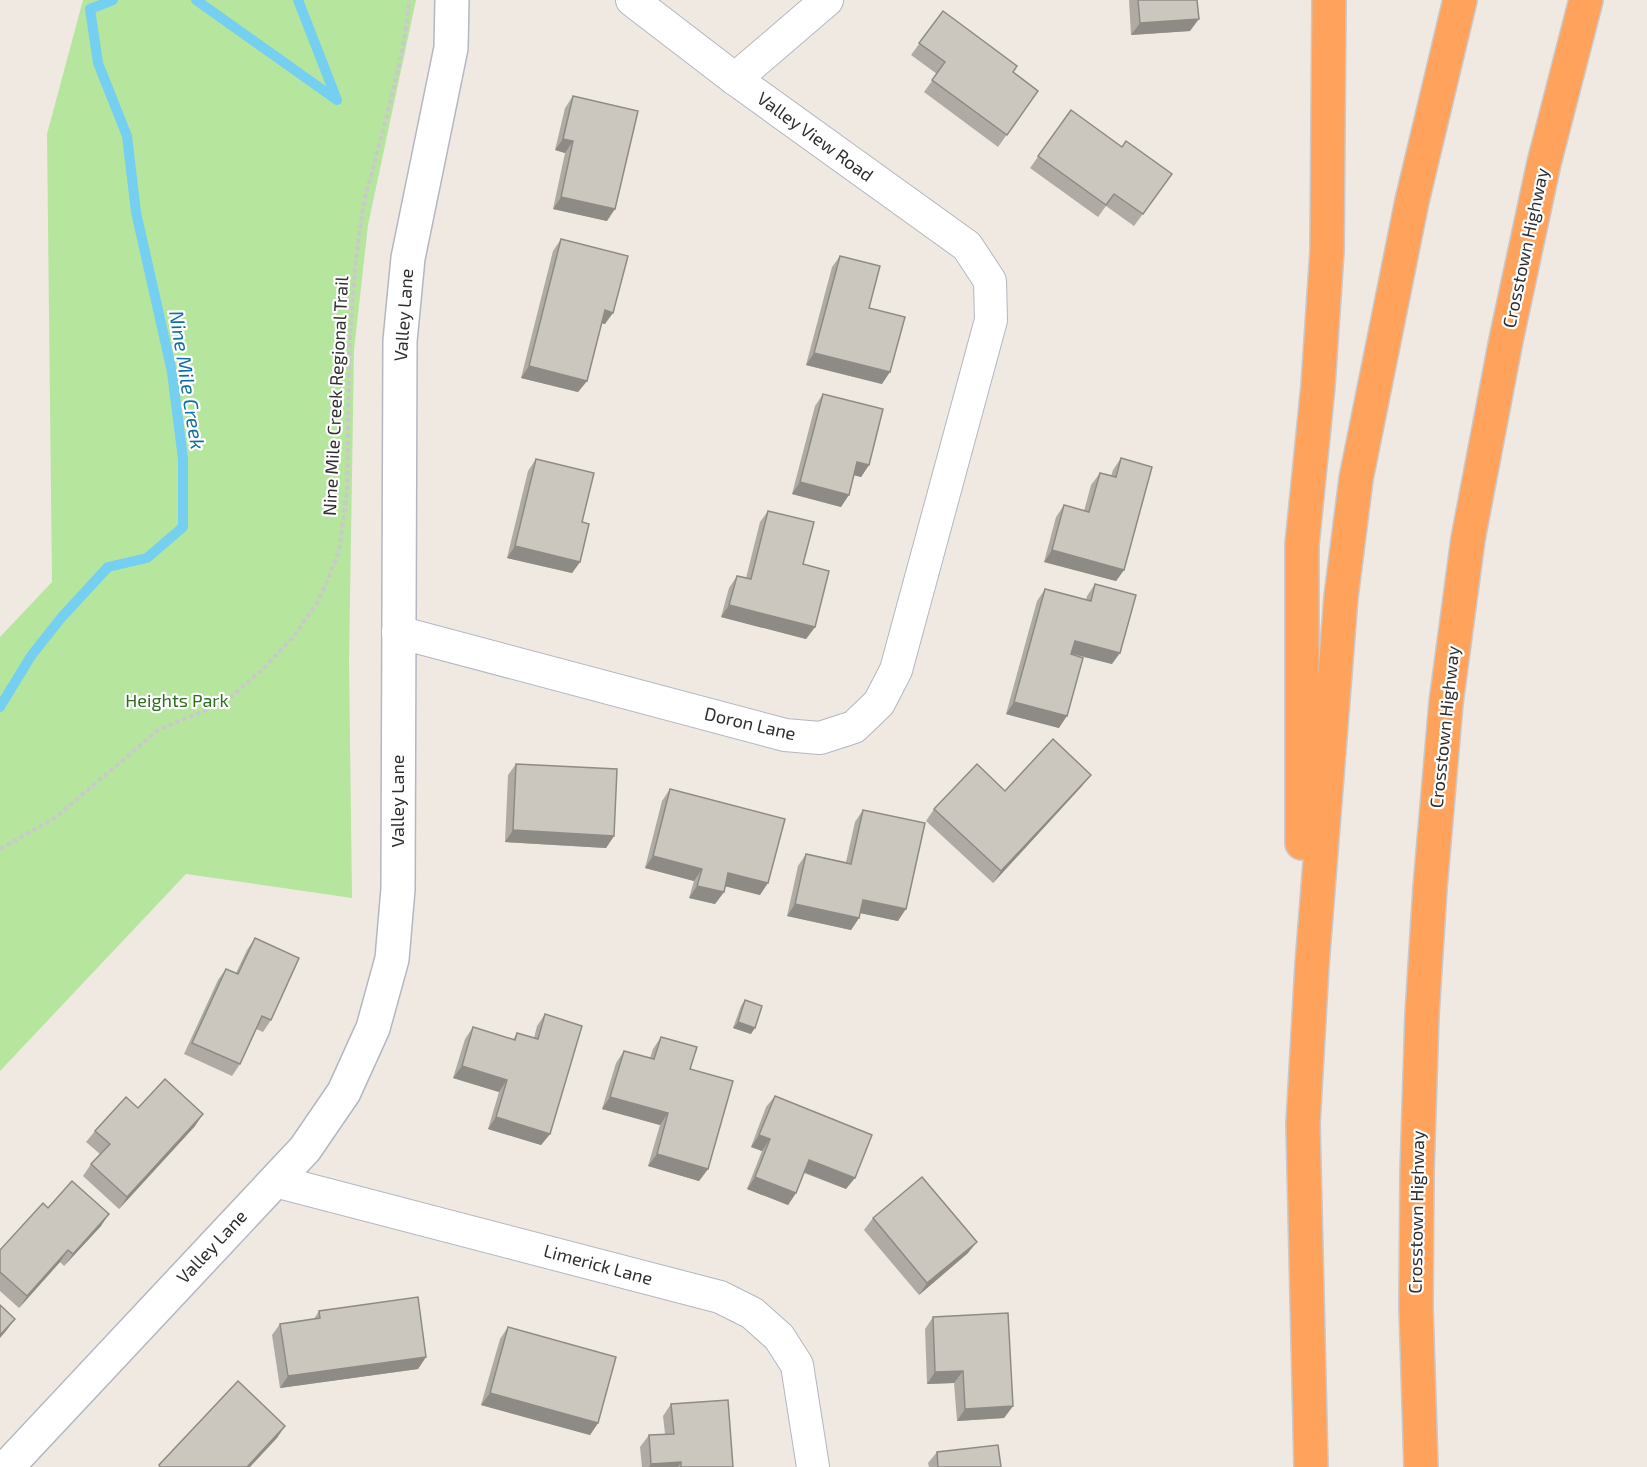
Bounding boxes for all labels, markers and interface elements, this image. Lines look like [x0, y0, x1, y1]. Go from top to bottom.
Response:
street label: Valley View Road [753, 87, 878, 186]
street label: Crosstown Highway [1497, 165, 1553, 330]
street label: Valley Lane [389, 268, 417, 362]
street label: Nine Mile Creek Regional Trail [318, 275, 352, 516]
water label: Nine Mile Creek [165, 309, 211, 451]
street label: Crosstown Highway [1425, 644, 1464, 809]
park label: Heights Park [125, 689, 229, 711]
street label: Doron Lane [702, 702, 798, 744]
street label: Valley Lane [386, 754, 408, 848]
street label: Crosstown Highway [1404, 1130, 1428, 1294]
street label: Valley Lane [171, 1205, 251, 1288]
street label: Limerick Lane [541, 1239, 655, 1289]

